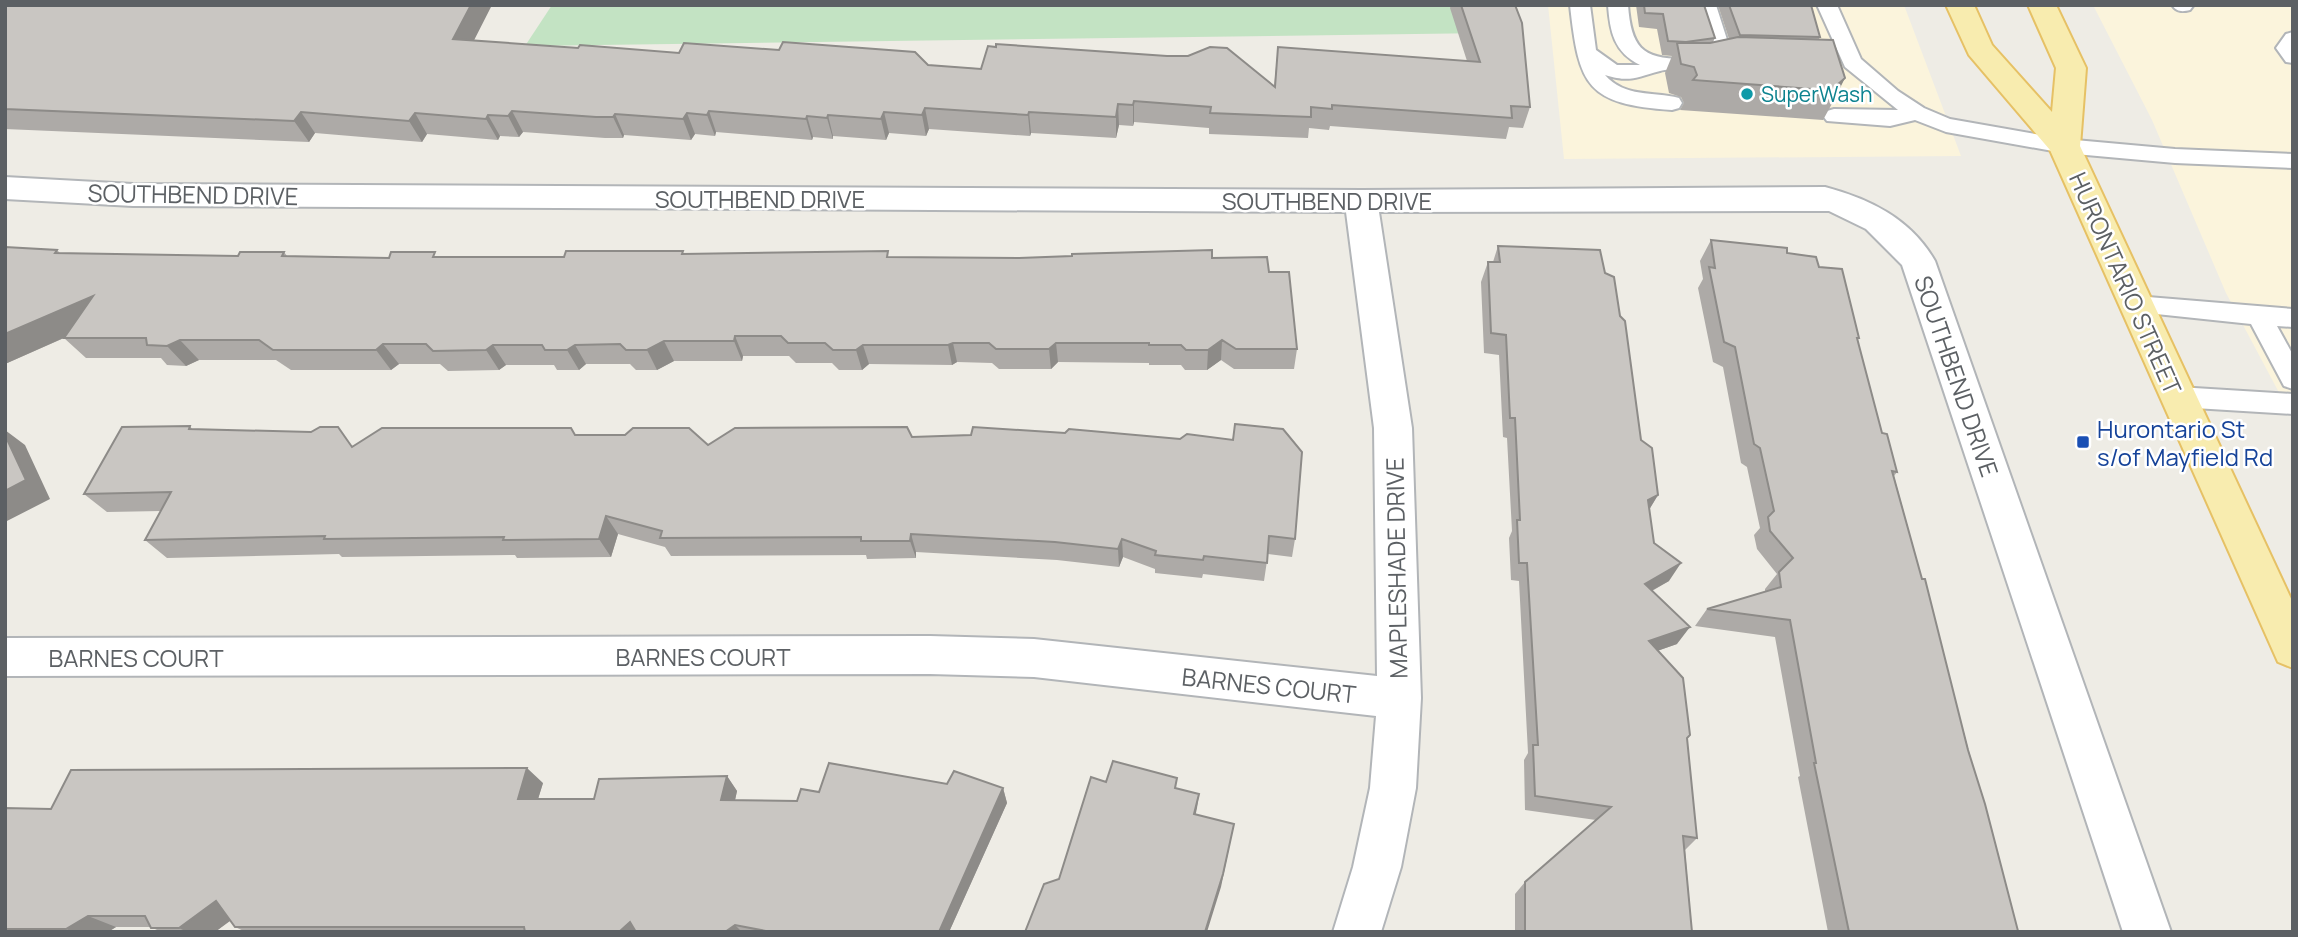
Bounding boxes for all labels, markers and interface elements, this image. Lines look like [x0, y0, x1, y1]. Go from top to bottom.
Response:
place label: SuperWash [1761, 80, 1873, 108]
marker: SuperWash [1739, 86, 1755, 102]
street label: HURONTARIO STREET [2062, 167, 2190, 400]
street label: SOUTHBEND DRIVE [87, 176, 299, 212]
street label: SOUTHBEND DRIVE [655, 182, 865, 215]
street label: SOUTHBEND DRIVE [1222, 184, 1432, 217]
street label: SOUTHBEND DRIVE [1907, 271, 2007, 481]
place label: Hurontario St s/of Mayfield Rd [2097, 412, 2273, 473]
marker: Hurontario St s/of Mayfield Rd [2075, 434, 2091, 450]
street label: MAPLESHADE DRIVE [1378, 457, 1414, 679]
street label: BARNES COURT [616, 640, 791, 673]
street label: BARNES COURT [49, 641, 224, 674]
street label: BARNES COURT [1180, 659, 1358, 711]

